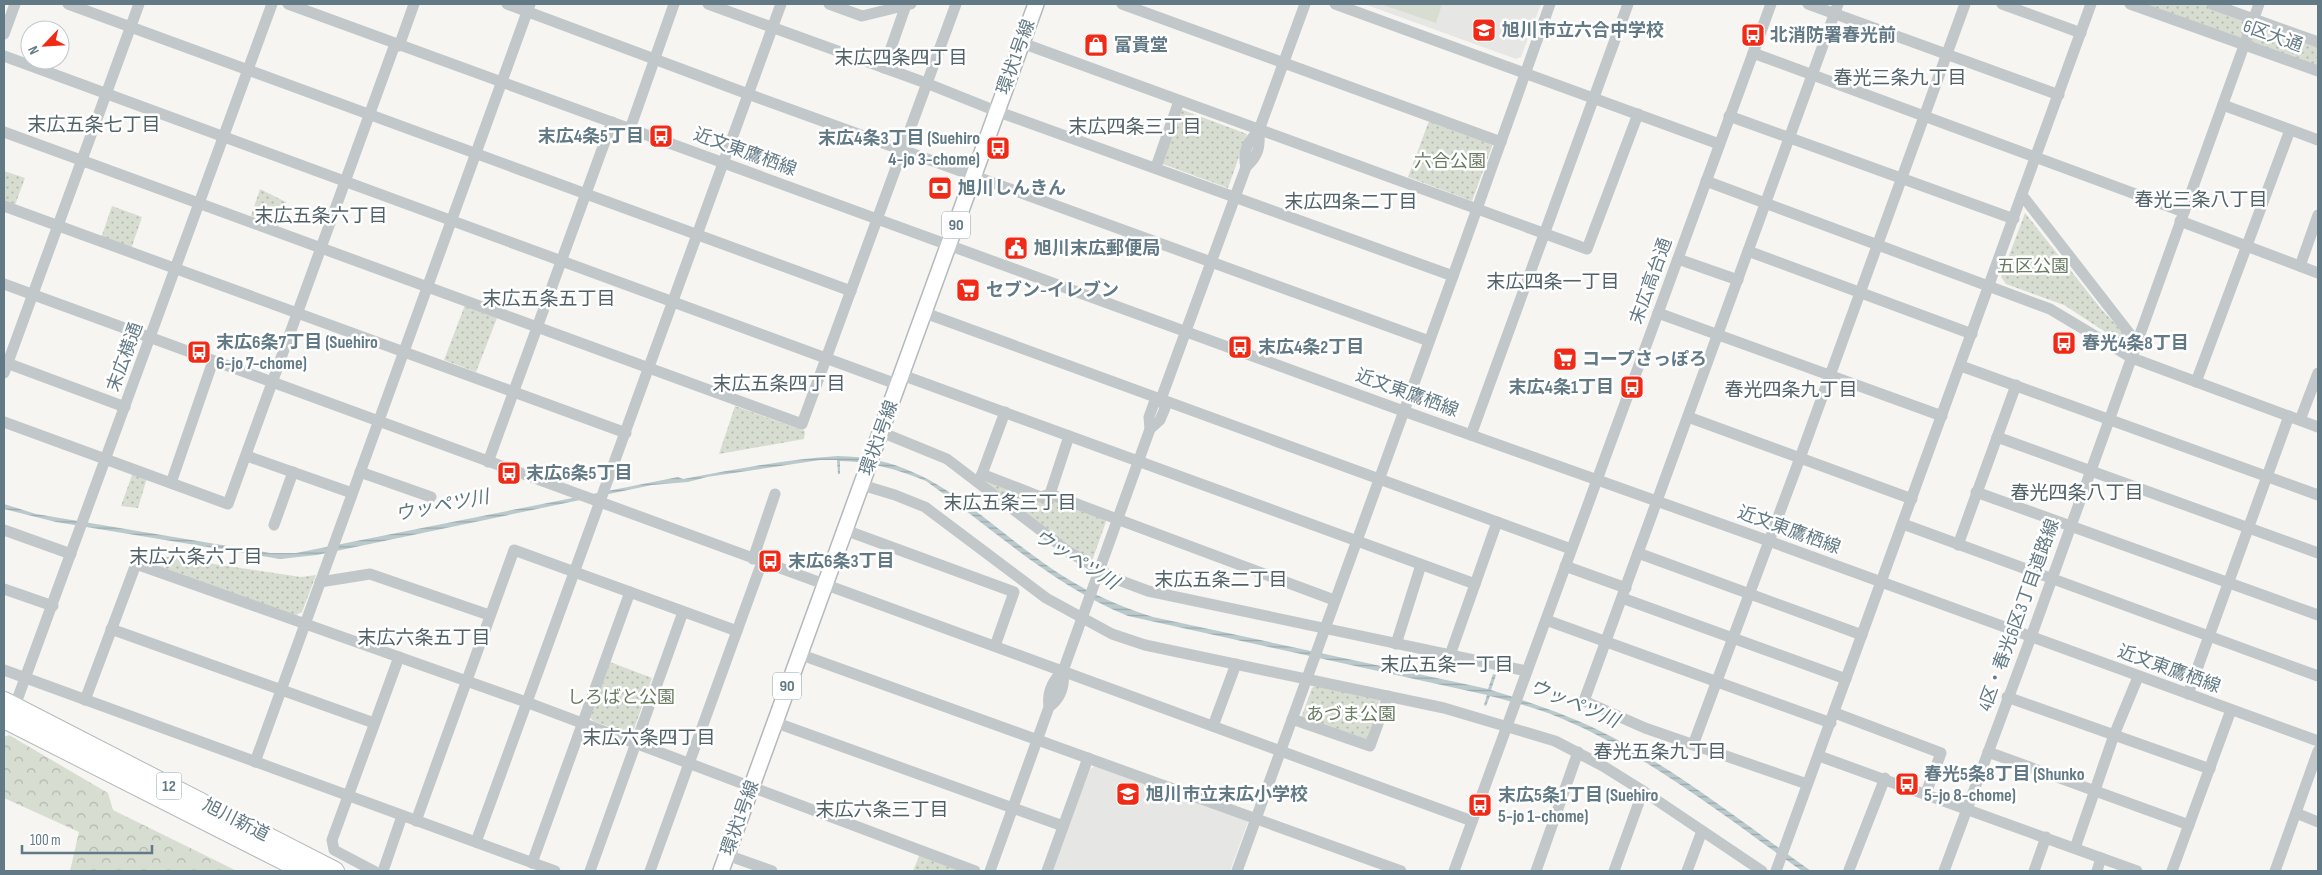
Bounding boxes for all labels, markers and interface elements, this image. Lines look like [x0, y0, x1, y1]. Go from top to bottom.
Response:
street label: 6区大通 [2240, 16, 2306, 56]
street label: 環状1号線 [993, 17, 1039, 97]
school or university icon: 旭川市立六合中学校 [1471, 17, 1497, 43]
north arrow [20, 20, 70, 70]
place label: 旭川市立六合中学校 [1502, 20, 1664, 41]
bus stop icon: 北消防署春光前 [1740, 22, 1766, 48]
place label: 北消防署春光前 [1770, 25, 1896, 46]
shop icon: 富貴堂 [1083, 32, 1109, 58]
place label: 富貴堂 [1114, 35, 1168, 56]
text: N [24, 43, 43, 57]
district label: 末広四条四丁目 [834, 47, 968, 70]
district label: 春光三条九丁目 [1833, 67, 1967, 90]
district label: 末広五条七丁目 [27, 114, 161, 137]
district label: 末広四条三丁目 [1068, 116, 1202, 139]
bus stop icon: 末広4条5丁目 [648, 123, 674, 149]
street label: 近文東鷹栖線 [691, 124, 799, 180]
place label: 末広4条5丁目 [538, 126, 644, 147]
place label: 末広4条3丁目 (Suehiro 4-jo 3-chome) [818, 128, 980, 170]
bus stop icon: 末広4条3丁目 (Suehiro 4-jo 3-chome) [985, 135, 1011, 161]
park label: 六合公園 [1414, 151, 1486, 172]
bank icon: 旭川しんきん [927, 175, 953, 201]
place label: 旭川しんきん [958, 178, 1066, 199]
district label: 春光三条八丁目 [2134, 189, 2268, 212]
district label: 末広四条二丁目 [1284, 191, 1418, 214]
district label: 末広五条六丁目 [254, 205, 388, 228]
road number: 90 [942, 212, 970, 238]
public building icon: 旭川末広郵便局 [1003, 235, 1029, 261]
street label: 末広高台通 [1626, 235, 1676, 327]
place label: 旭川末広郵便局 [1034, 238, 1160, 259]
park label: 五区公園 [1997, 256, 2069, 277]
district label: 末広四条一丁目 [1486, 271, 1620, 294]
supermarket icon: セブン-イレブン [955, 277, 981, 303]
place label: セブン-イレブン [986, 280, 1119, 301]
district label: 末広五条五丁目 [482, 288, 616, 311]
street label: 末広横通 [103, 320, 147, 394]
bus stop icon: 春光4条8丁目 [2051, 330, 2077, 356]
place label: 末広6条7丁目 (Suehiro 6-jo 7-chome) [216, 332, 378, 374]
place label: 春光4条8丁目 [2082, 333, 2189, 354]
bus stop icon: 末広4条2丁目 [1227, 334, 1253, 360]
place label: 末広4条2丁目 [1258, 337, 1364, 358]
bus stop icon: 末広6条7丁目 (Suehiro 6-jo 7-chome) [186, 339, 212, 365]
supermarket icon: コープさっぽろ [1552, 346, 1578, 372]
place label: コープさっぽろ [1582, 349, 1707, 370]
street label: 近文東鷹栖線 [1353, 365, 1461, 421]
district label: 末広五条四丁目 [712, 373, 846, 396]
bus stop icon: 末広4条1丁目 [1619, 374, 1645, 400]
place label: 末広4条1丁目 [1509, 377, 1614, 398]
district label: 春光四条九丁目 [1724, 379, 1858, 402]
street label: 環状1号線 [856, 398, 902, 478]
bus stop icon: 末広6条5丁目 [496, 460, 522, 486]
place label: 末広6条5丁目 [526, 463, 632, 484]
district label: 春光四条八丁目 [2010, 482, 2144, 505]
water label: ウッペツ川 [393, 485, 493, 526]
district label: 末広五条三丁目 [943, 492, 1077, 515]
street label: 近文東鷹栖線 [1735, 502, 1843, 558]
street label: 4区・春光6区3丁目道路線 [1974, 516, 2064, 714]
water label: ウッペツ川 [1030, 525, 1124, 596]
district label: 末広六条六丁目 [129, 546, 263, 569]
bus stop icon: 末広6条3丁目 [757, 548, 783, 574]
place label: 末広6条3丁目 [788, 551, 895, 572]
district label: 末広五条二丁目 [1154, 569, 1288, 592]
district label: 末広六条五丁目 [357, 627, 491, 650]
street label: 近文東鷹栖線 [2115, 641, 2223, 697]
district label: 末広五条一丁目 [1380, 654, 1514, 677]
road number: 90 [773, 672, 801, 699]
water label: ウッペツ川 [1526, 675, 1624, 734]
park label: しろばと公園 [567, 687, 675, 708]
park label: あづま公園 [1306, 704, 1396, 725]
district label: 末広六条四丁目 [582, 727, 716, 750]
district label: 春光五条九丁目 [1593, 741, 1727, 764]
place label: 春光5条8丁目 (Shunko 5-jo 8-chome) [1924, 764, 2085, 806]
bus stop icon: 春光5条8丁目 (Shunko 5-jo 8-chome) [1894, 771, 1920, 797]
road number: 12 [156, 772, 182, 799]
street label: 環状1号線 [717, 778, 763, 858]
school or university icon: 旭川市立末広小学校 [1115, 781, 1141, 807]
place label: 旭川市立末広小学校 [1146, 784, 1308, 805]
place label: 末広5条1丁目 (Suehiro 5-jo 1-chome) [1498, 785, 1659, 827]
bus stop icon: 末広5条1丁目 (Suehiro 5-jo 1-chome) [1467, 792, 1493, 818]
street label: 旭川新道 [199, 794, 273, 846]
district label: 末広六条三丁目 [815, 799, 949, 822]
scale bar [22, 822, 152, 854]
text: 100 m [30, 831, 61, 850]

